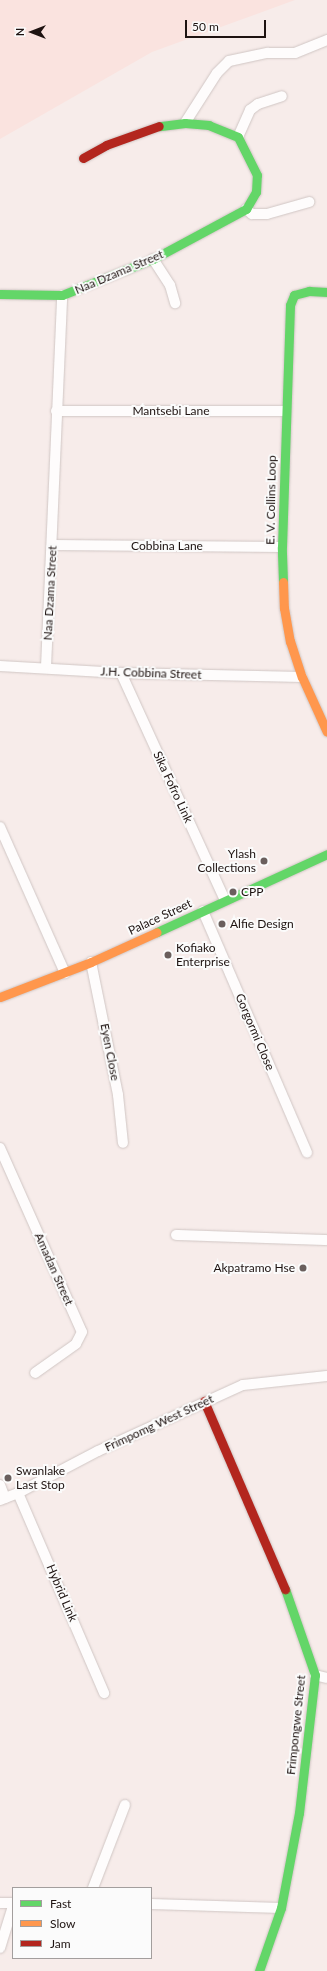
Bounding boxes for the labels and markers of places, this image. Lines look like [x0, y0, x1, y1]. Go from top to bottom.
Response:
place label: Ylash Collections [197, 847, 256, 875]
marker: Ylash Collections [259, 856, 269, 866]
place label: CPP [241, 885, 263, 899]
marker: CPP [228, 887, 238, 897]
place label: Alfie Design [230, 917, 294, 931]
marker: Alfie Design [217, 919, 227, 929]
place label: Kofiako Enterprise [176, 941, 230, 969]
marker: Kofiako Enterprise [163, 950, 173, 960]
place label: Akpatramo Hse [213, 1261, 295, 1275]
marker: Akpatramo Hse [298, 1263, 308, 1273]
place label: Swanlake Last Stop [16, 1464, 65, 1492]
marker: Swanlake Last Stop [3, 1473, 13, 1483]

